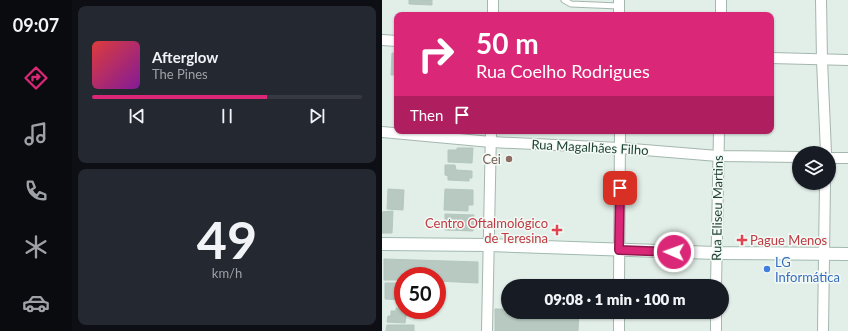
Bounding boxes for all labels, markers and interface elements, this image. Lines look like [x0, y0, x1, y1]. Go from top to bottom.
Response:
text: 09:07 [13, 14, 59, 36]
text: 50 m [476, 26, 539, 60]
icon: right [410, 28, 462, 80]
text: Afterglow [152, 48, 218, 66]
text: Rua Coelho Rodrigues [476, 60, 650, 82]
icon: directions [22, 64, 50, 92]
text: The Pines [152, 66, 208, 82]
icon: arrive [451, 104, 473, 126]
icon: previous [126, 105, 148, 127]
icon: pause [216, 105, 238, 127]
icon: next [306, 105, 328, 127]
text: Then [410, 106, 443, 124]
icon: music [22, 120, 50, 148]
street label: Rua Magalhães Filho [531, 136, 649, 158]
map controls [792, 146, 836, 190]
button: layers [792, 146, 836, 190]
place label: Cei [482, 151, 501, 167]
marker: Cei [504, 154, 514, 164]
street label: Rua Eliseu Martins [708, 155, 726, 261]
pin [603, 171, 637, 205]
icon: phone [22, 177, 50, 205]
icon: arrive [609, 177, 631, 199]
text: 49 [197, 208, 257, 270]
place label: Centro Oftalmológico de Teresina [425, 215, 548, 246]
marker: Centro Oftalmológico de Teresina [551, 224, 563, 236]
position arrow [653, 231, 695, 273]
place label: Pague Menos [750, 232, 828, 248]
icon: climate [22, 233, 50, 261]
marker: Pague Menos [737, 235, 747, 245]
place label: LG Informática [775, 254, 840, 285]
marker: LG Informática [762, 264, 772, 274]
text: km/h [212, 265, 242, 281]
speed limit sign: 50 [394, 267, 446, 319]
icon: car [22, 289, 50, 317]
text: 09:08 · 1 min · 100 m [544, 290, 686, 308]

